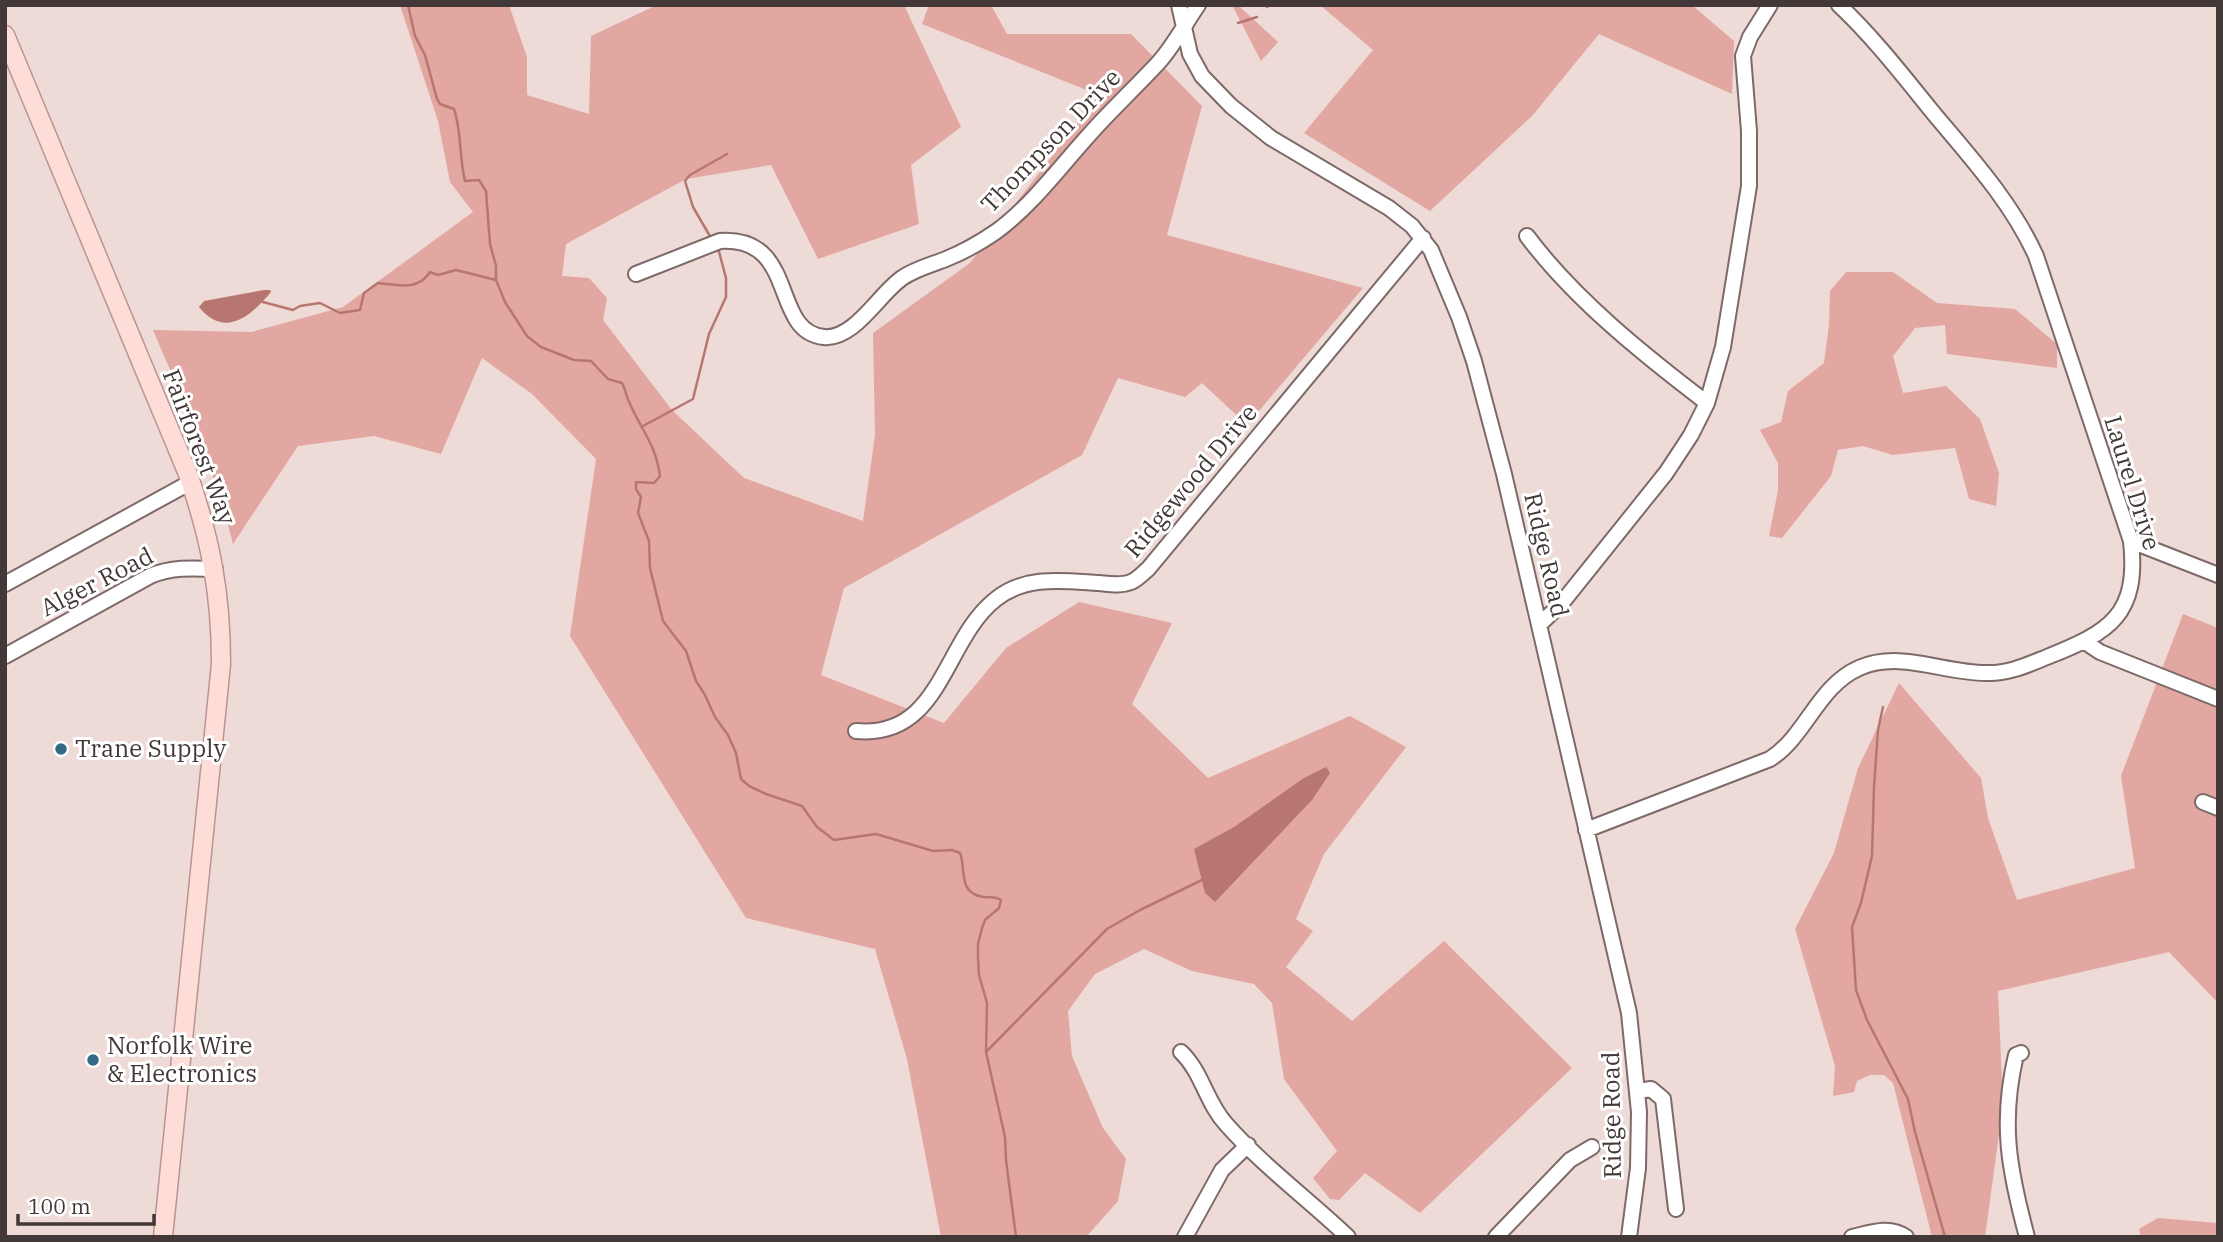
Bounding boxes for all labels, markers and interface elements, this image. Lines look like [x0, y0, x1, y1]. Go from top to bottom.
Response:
street label: Thompson Drive [973, 61, 1127, 219]
street label: Fairforest Way [156, 364, 244, 529]
street label: Ridgewood Drive [1117, 397, 1264, 564]
street label: Laurel Drive [2097, 412, 2169, 554]
street label: Ridge Road [1517, 489, 1577, 620]
street label: Alger Road [35, 539, 158, 623]
place label: Trane Supply [75, 732, 226, 764]
marker: Trane Supply [53, 741, 69, 757]
place label: Norfolk Wire & Electronics [107, 1029, 257, 1089]
street label: Ridge Road [1594, 1051, 1628, 1179]
marker: Norfolk Wire & Electronics [85, 1052, 101, 1068]
scale bar [18, 1182, 154, 1226]
text: 100 m [28, 1192, 91, 1220]

